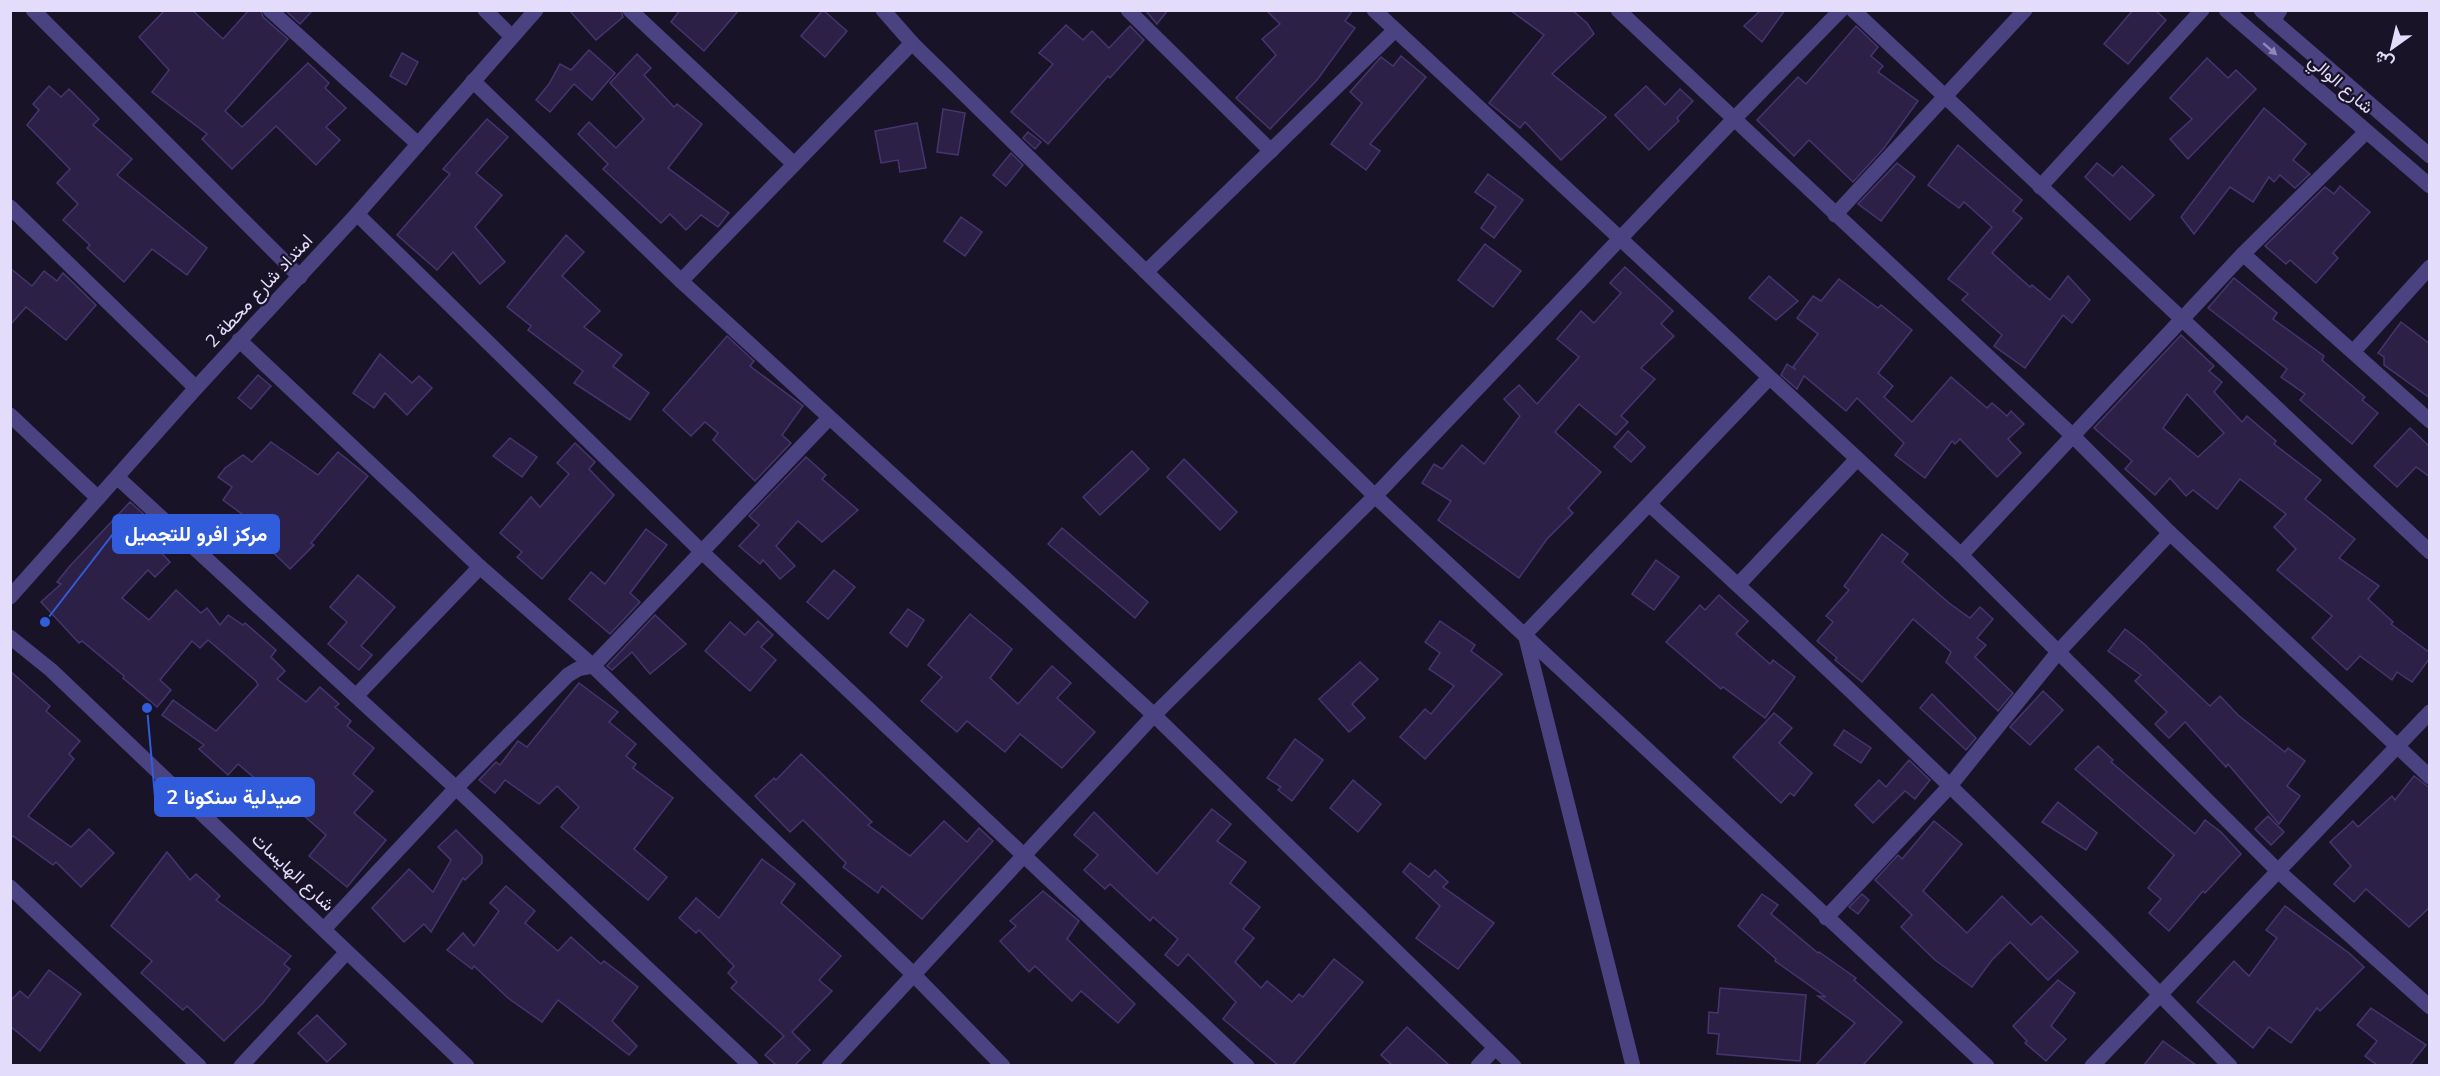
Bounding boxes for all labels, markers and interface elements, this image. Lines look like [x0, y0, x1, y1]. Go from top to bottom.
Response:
north arrow [2362, 18, 2422, 78]
one-way arrow [2263, 42, 2278, 56]
text: ش [2370, 47, 2397, 74]
street label: شارع الوالي [2301, 49, 2379, 121]
street label: امتداد شارع محطة 2 [200, 229, 318, 353]
callout: مركز افرو للتجميل [113, 515, 279, 553]
text: مركز افرو للتجميل [125, 521, 267, 547]
callout: صيدلية سنكونا 2 [155, 778, 314, 816]
text: صيدلية سنكونا 2 [166, 784, 302, 810]
street label: شارع الهايسات [246, 827, 340, 917]

